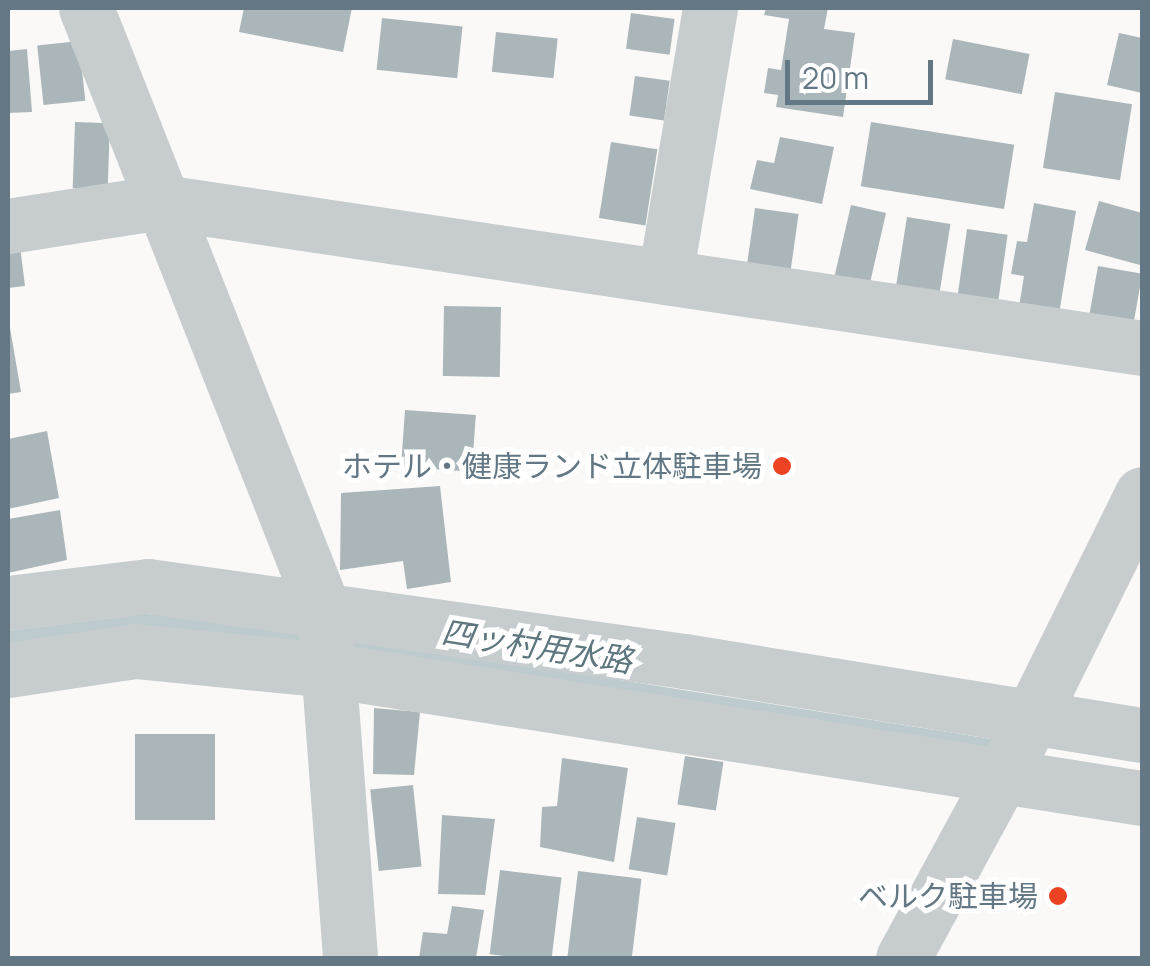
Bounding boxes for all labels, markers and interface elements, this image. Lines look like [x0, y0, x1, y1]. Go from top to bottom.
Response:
scale bar [790, 40, 938, 102]
text: 20 m [802, 57, 869, 98]
place label: ホテル・健康ランド立体駐車場 [342, 448, 762, 484]
marker: ホテル・健康ランド立体駐車場 [771, 455, 793, 477]
water label: 四ッ村用水路 [439, 612, 635, 680]
place label: ベルク駐車場 [858, 878, 1038, 914]
marker: ベルク駐車場 [1047, 885, 1069, 907]

